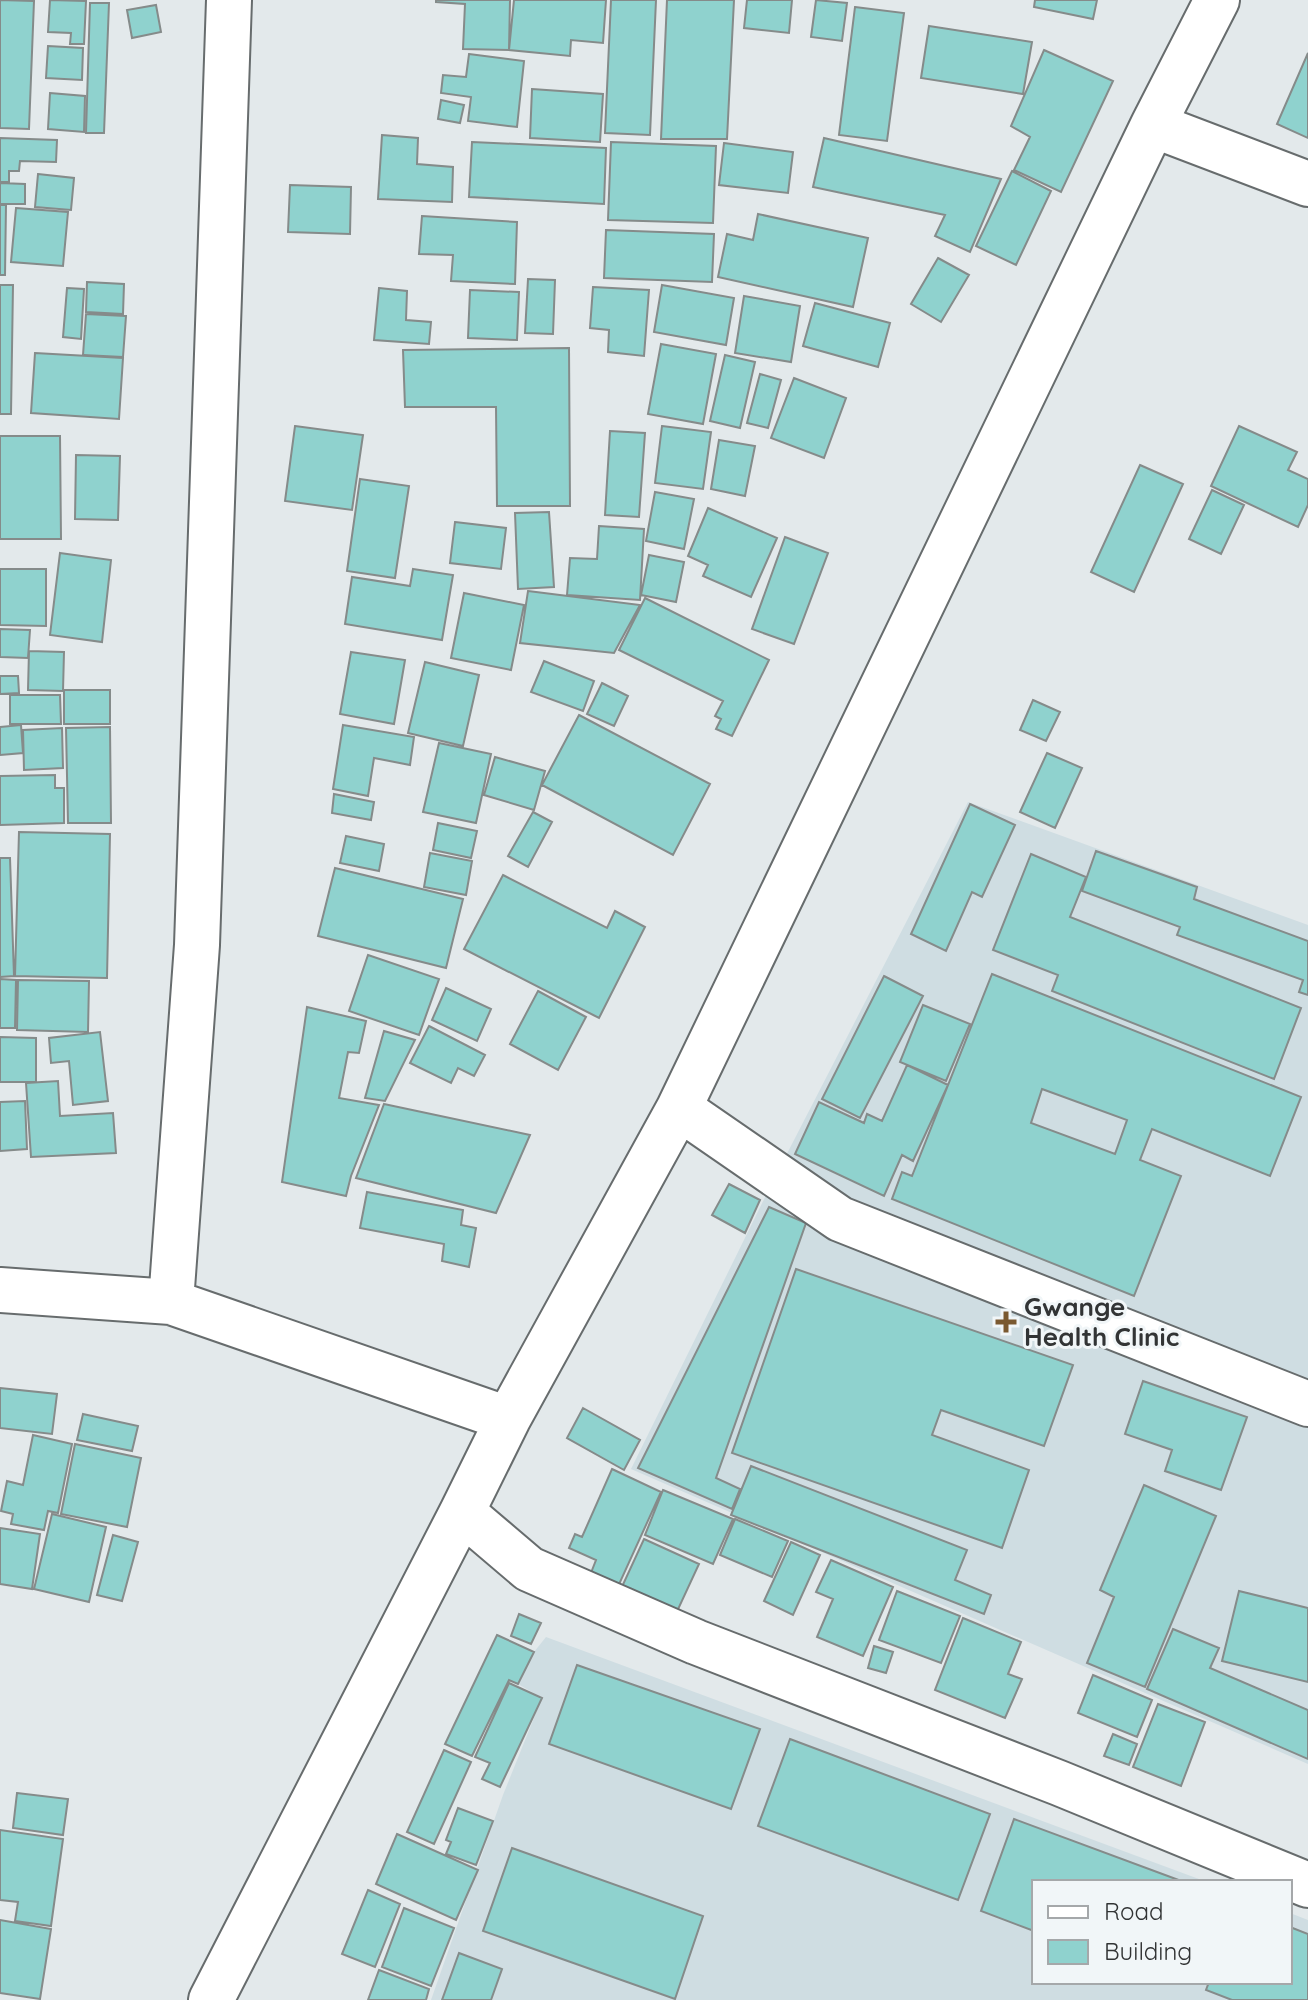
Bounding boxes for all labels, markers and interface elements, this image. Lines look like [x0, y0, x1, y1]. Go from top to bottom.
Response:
place label: Gwange Health Clinic [1024, 1290, 1179, 1353]
marker: Gwange Health Clinic [995, 1311, 1017, 1333]
legend [1032, 1880, 1292, 1984]
text: Road [1104, 1896, 1164, 1926]
text: Building [1104, 1936, 1192, 1966]

